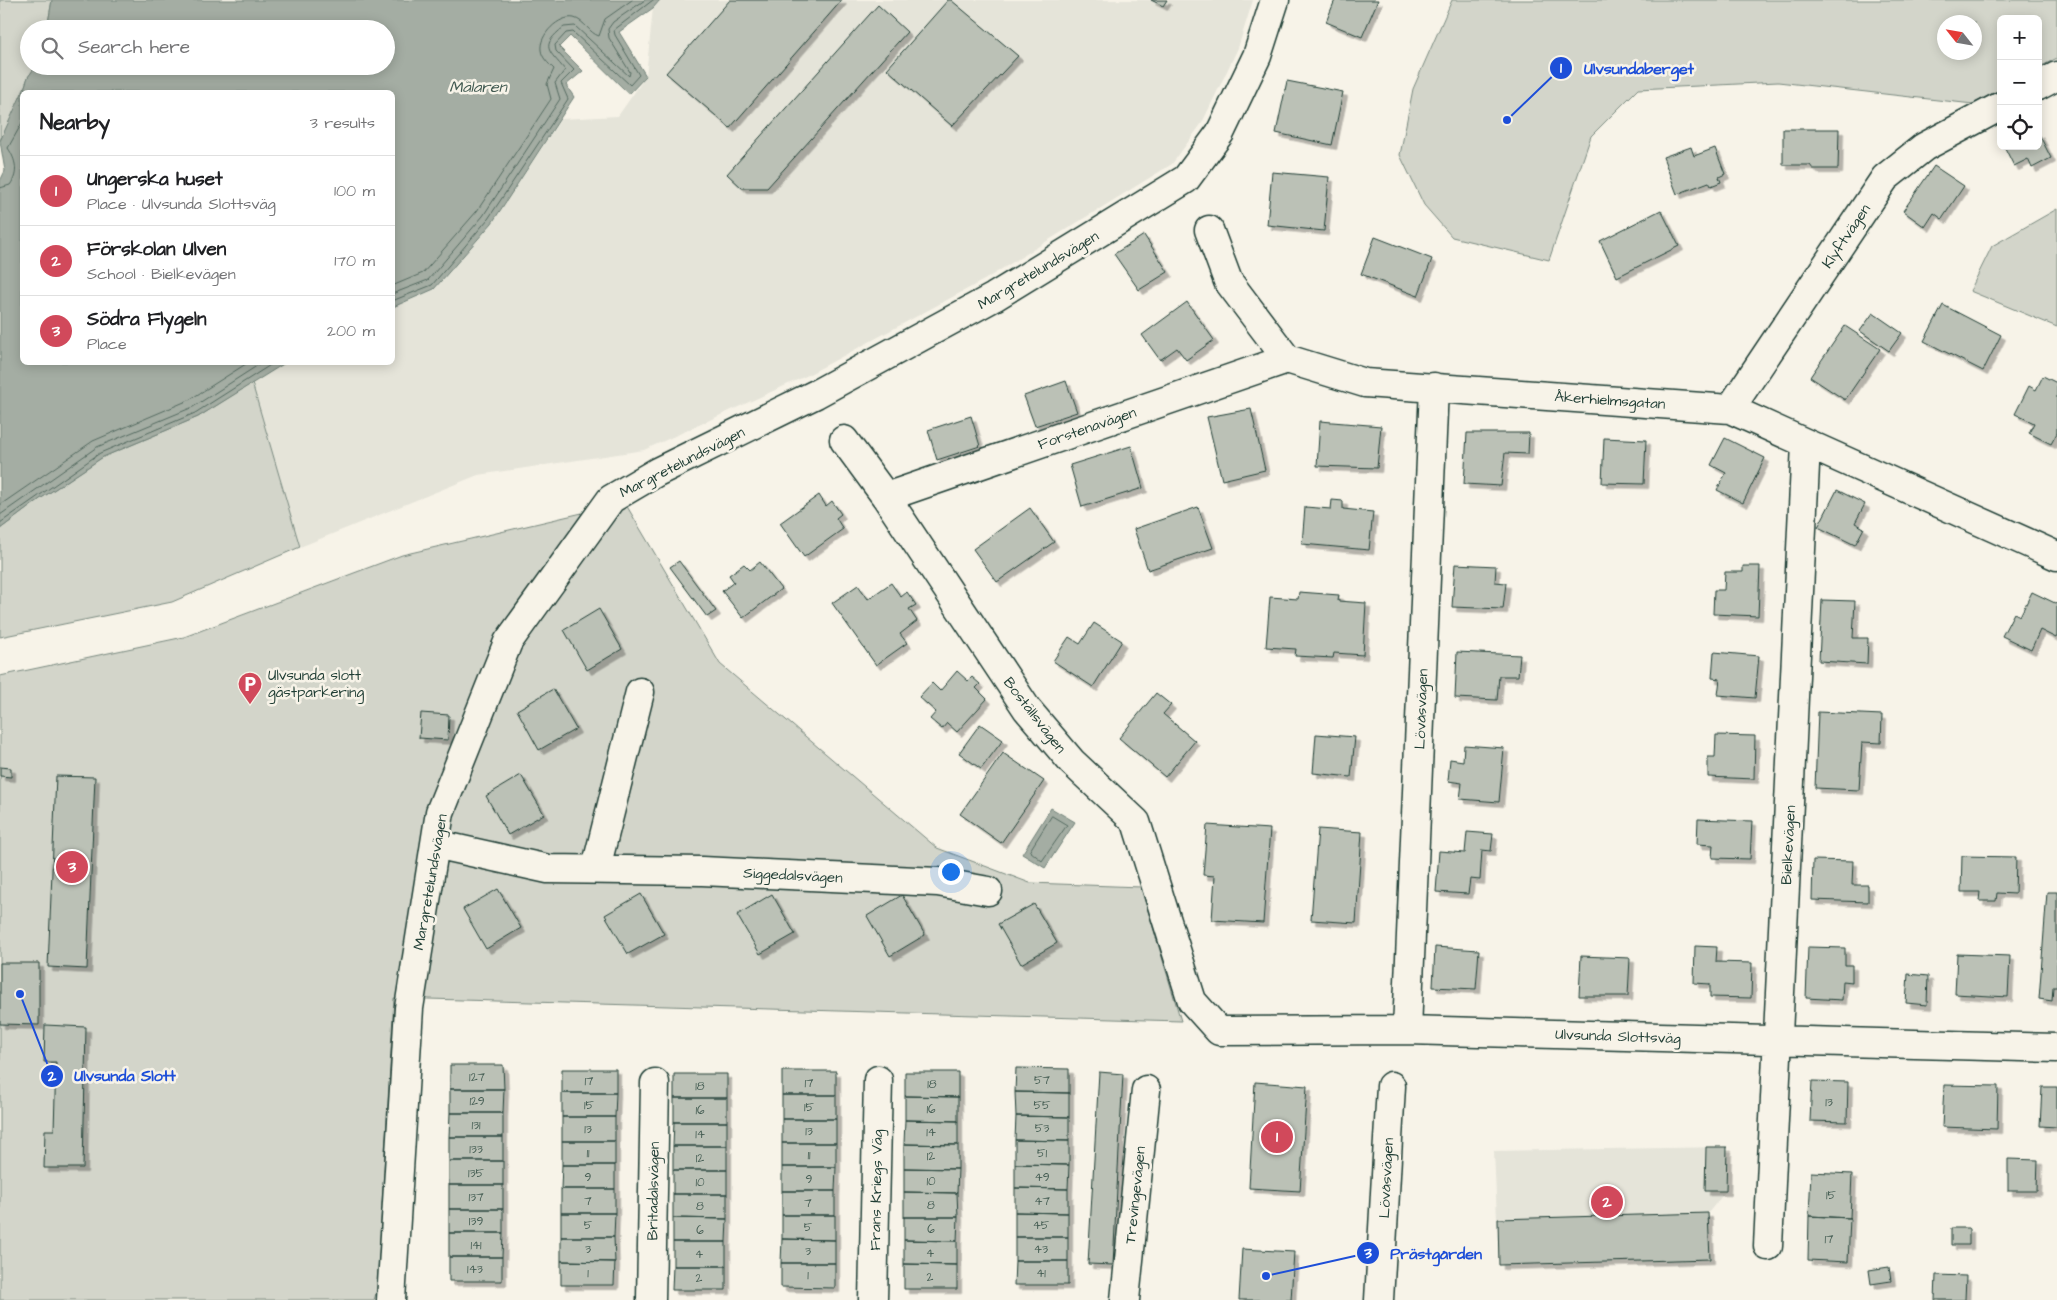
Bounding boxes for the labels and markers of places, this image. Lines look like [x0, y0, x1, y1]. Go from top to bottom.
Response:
callout: Ulvsundaberget [1549, 53, 1704, 84]
place label: Ulvsunda slott gästparkering [268, 665, 365, 704]
parking icon: Ulvsunda slott gästparkering [237, 671, 263, 705]
pin: 3 [56, 848, 88, 886]
callout: Ulvsunda Slott [39, 1060, 186, 1091]
pin: 1 [1261, 1118, 1293, 1156]
pin: 2 [1591, 1183, 1623, 1221]
callout: Prästgården [1355, 1237, 1492, 1268]

